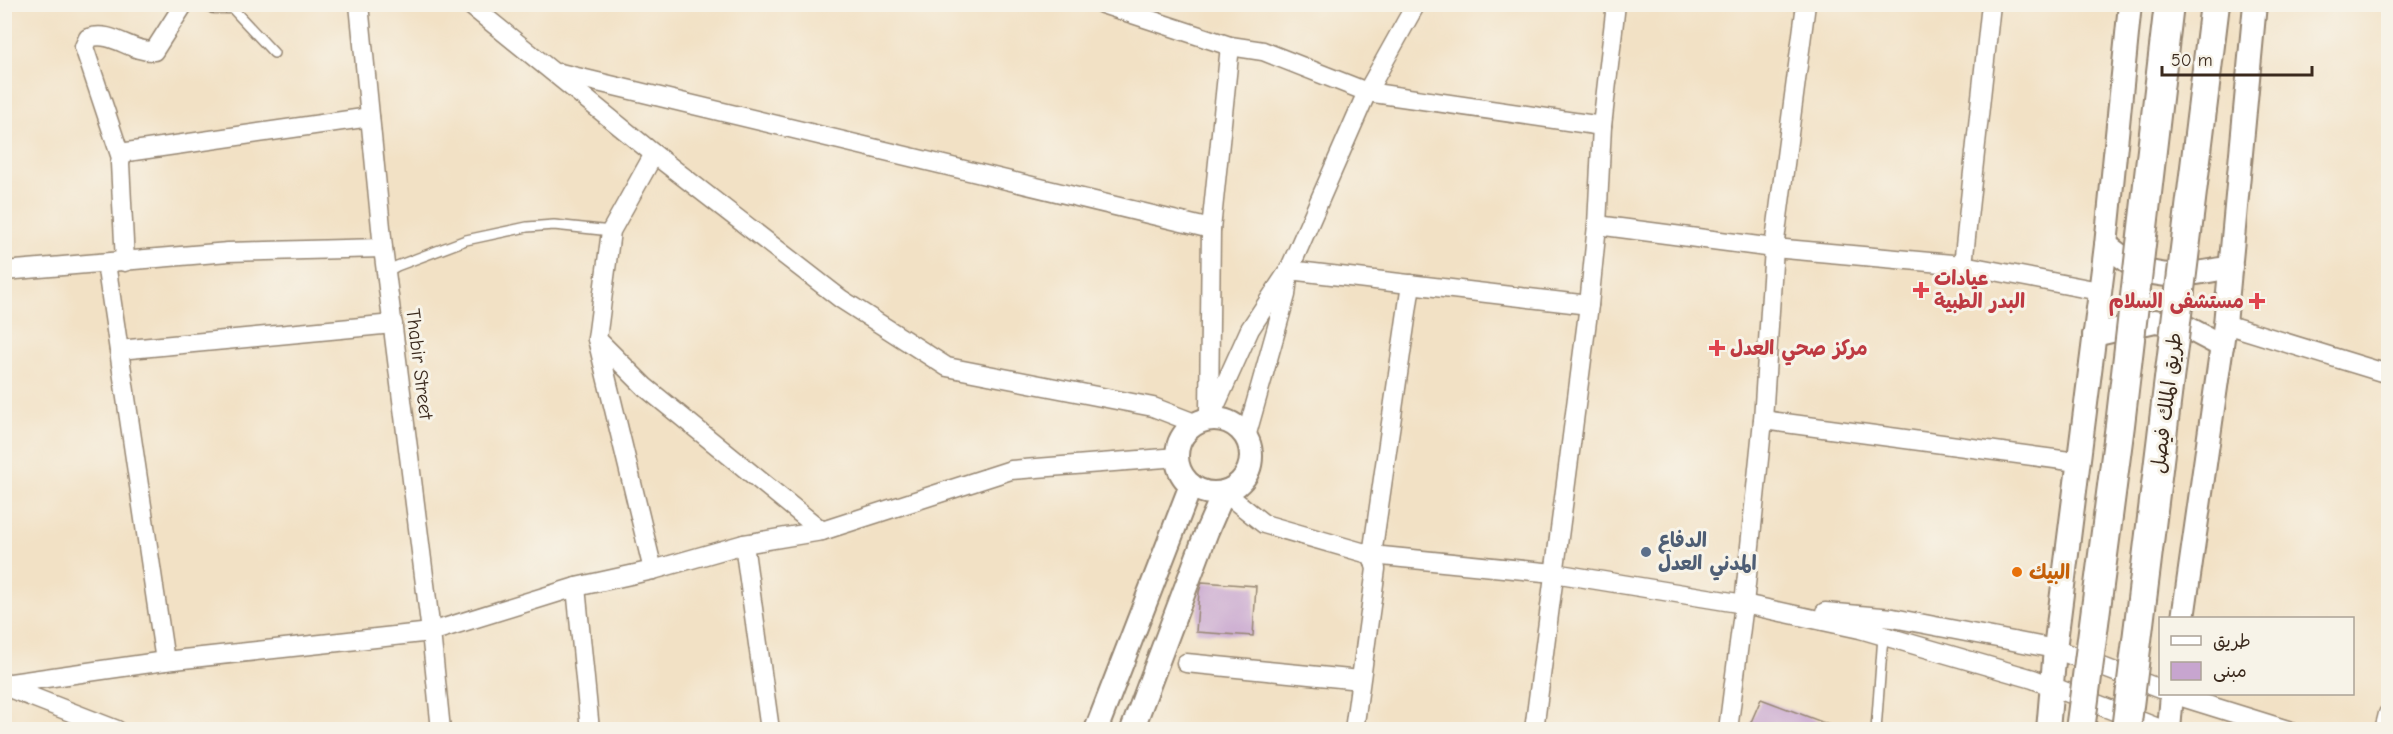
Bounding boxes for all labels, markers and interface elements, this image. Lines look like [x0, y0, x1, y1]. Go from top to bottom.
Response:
scale bar [2162, 39, 2312, 77]
text: 50 m [2171, 50, 2213, 71]
place label: عيادات البدر الطبية [1934, 267, 2025, 314]
marker: عيادات البدر الطبية [1912, 281, 1930, 299]
place label: مستشفى السلام [2109, 290, 2244, 316]
marker: مستشفى السلام [2248, 292, 2266, 310]
street label: Thabir Street [401, 307, 438, 422]
street label: طريق الملك فيصل [2146, 331, 2187, 475]
place label: مركز صحي العدل [1730, 337, 1868, 366]
marker: مركز صحي العدل [1708, 339, 1726, 357]
place label: الدفاع المدني العدل [1658, 529, 1757, 581]
marker: الدفاع المدني العدل [1639, 545, 1653, 559]
place label: البيك [2029, 561, 2070, 585]
marker: البيك [2010, 565, 2024, 579]
legend [2159, 617, 2354, 695]
text: طريق [2213, 631, 2251, 652]
text: مبنى [2213, 661, 2247, 682]

